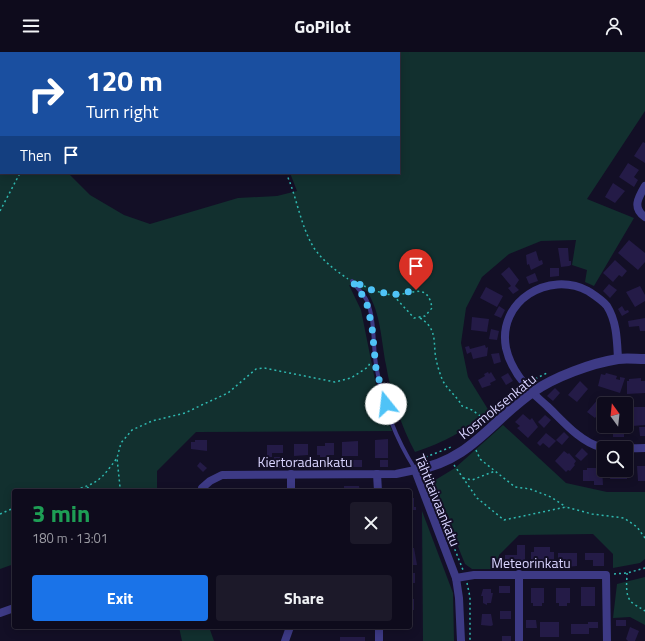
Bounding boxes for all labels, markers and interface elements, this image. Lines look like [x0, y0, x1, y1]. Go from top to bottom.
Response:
text: GoPilot [294, 13, 351, 40]
icon: menu [20, 15, 42, 37]
icon: person [603, 15, 625, 37]
text: 120 m [86, 59, 163, 102]
icon: right [20, 68, 72, 120]
text: Turn right [86, 98, 159, 125]
text: Then [20, 144, 52, 167]
icon: arrive [60, 144, 82, 166]
pin [399, 249, 433, 290]
icon: arrive [405, 255, 427, 277]
street label: Kosmoksenkatu [454, 368, 540, 444]
position arrow [365, 383, 407, 425]
north arrow [597, 397, 633, 433]
map controls [597, 397, 633, 477]
button: search [597, 441, 633, 477]
street label: Kiertoradankatu [257, 451, 353, 472]
street label: Tähtitaivaankatu [410, 451, 466, 549]
text: 3 min [32, 495, 90, 531]
button: close [350, 502, 392, 544]
text: 180 m · 13:01 [32, 528, 108, 548]
street label: Meteorinkatu [491, 552, 571, 573]
button: Exit [32, 575, 208, 621]
button: Share [216, 575, 392, 621]

